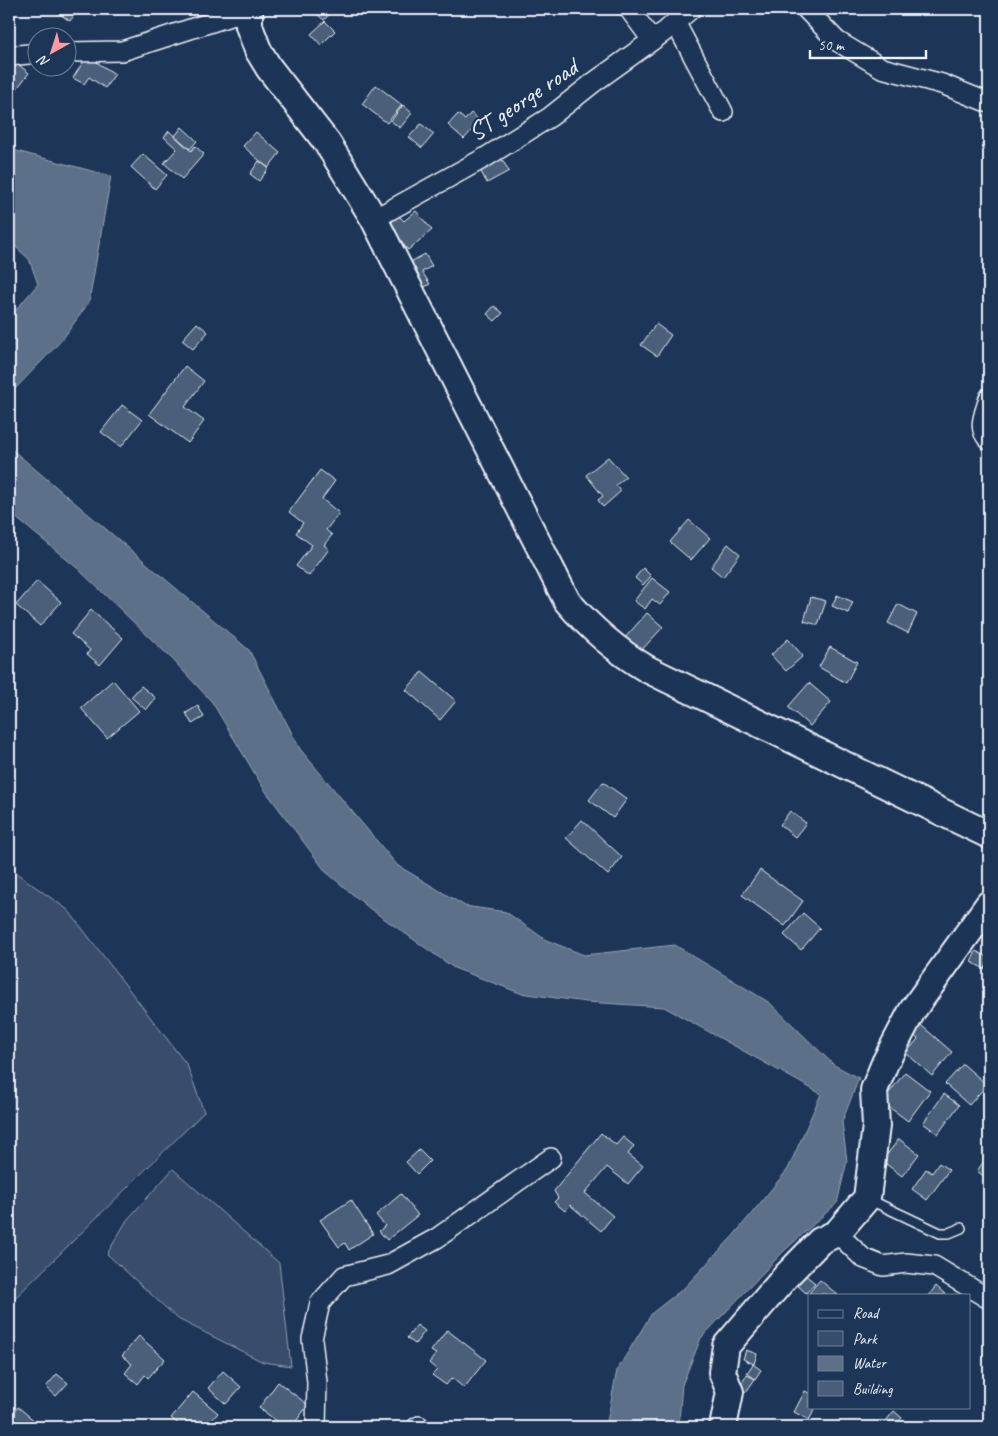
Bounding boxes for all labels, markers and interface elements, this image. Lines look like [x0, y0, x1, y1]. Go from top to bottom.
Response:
north arrow [28, 28, 78, 78]
scale bar [810, 28, 927, 60]
text: 50 m [818, 36, 845, 55]
street label: ST george road [462, 49, 587, 148]
text: N [34, 51, 53, 71]
legend [808, 1294, 970, 1408]
text: Road [853, 1304, 880, 1323]
text: Park [853, 1330, 878, 1349]
text: Water [853, 1354, 887, 1373]
text: Building [853, 1380, 893, 1399]

